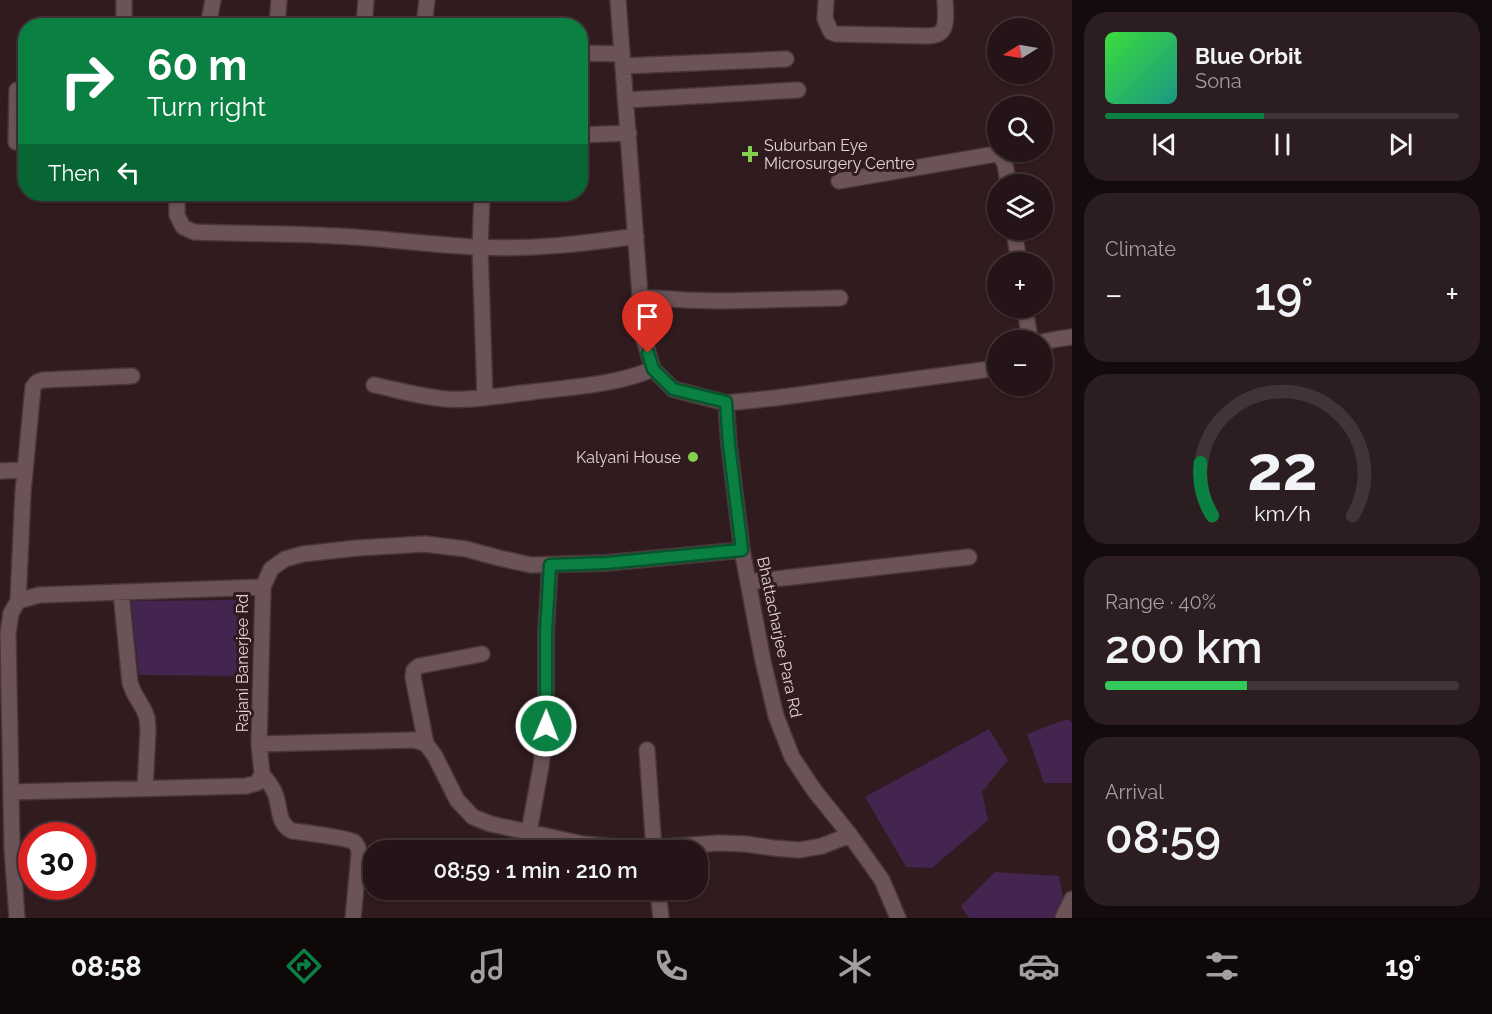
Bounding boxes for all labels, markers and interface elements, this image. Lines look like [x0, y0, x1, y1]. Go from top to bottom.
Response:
north arrow [987, 18, 1053, 84]
map controls [987, 18, 1053, 396]
text: 60 m [147, 41, 247, 90]
icon: right [48, 42, 126, 120]
text: Blue Orbit [1195, 43, 1302, 69]
text: Sona [1195, 69, 1242, 93]
text: Turn right [147, 91, 266, 122]
button: search [987, 96, 1053, 162]
icon: previous [1148, 128, 1181, 161]
icon: pause [1266, 128, 1299, 161]
icon: next [1384, 128, 1417, 161]
place label: Suburban Eye Microsurgery Centre [764, 136, 915, 173]
marker: Suburban Eye Microsurgery Centre [741, 145, 759, 163]
icon: left [112, 156, 145, 189]
text: Then [48, 160, 100, 186]
button: layers [987, 174, 1053, 240]
text: Climate [1105, 237, 1176, 261]
button: + [987, 252, 1053, 318]
text: 19° [1255, 268, 1313, 321]
text: − [1105, 275, 1123, 314]
text: + [1445, 275, 1459, 314]
pin [622, 291, 673, 353]
icon: arrive [631, 300, 664, 333]
button: − [987, 330, 1053, 396]
text: 22 [1247, 431, 1317, 505]
place label: Kalyani House [576, 448, 681, 467]
marker: Kalyani House [686, 450, 700, 464]
text: km/h [1254, 501, 1310, 526]
street label: Bhattacharjee Para Rd [753, 555, 806, 719]
text: Range · 40% [1105, 590, 1216, 614]
street label: Rajani Banerjee Rd [233, 594, 252, 732]
text: 200 km [1105, 621, 1262, 674]
position arrow [514, 694, 578, 758]
text: Arrival [1105, 780, 1164, 804]
text: 08:59 [1105, 811, 1221, 864]
speed limit sign: 30 [18, 822, 96, 900]
text: 08:59 · 1 min · 210 m [433, 857, 638, 883]
icon: directions [283, 945, 325, 987]
icon: music [467, 945, 509, 987]
icon: phone [650, 945, 692, 987]
icon: climate [834, 945, 876, 987]
icon: car [1018, 945, 1060, 987]
icon: filters [1201, 945, 1243, 987]
text: 08:58 [71, 951, 142, 982]
text: 19° [1385, 951, 1421, 982]

